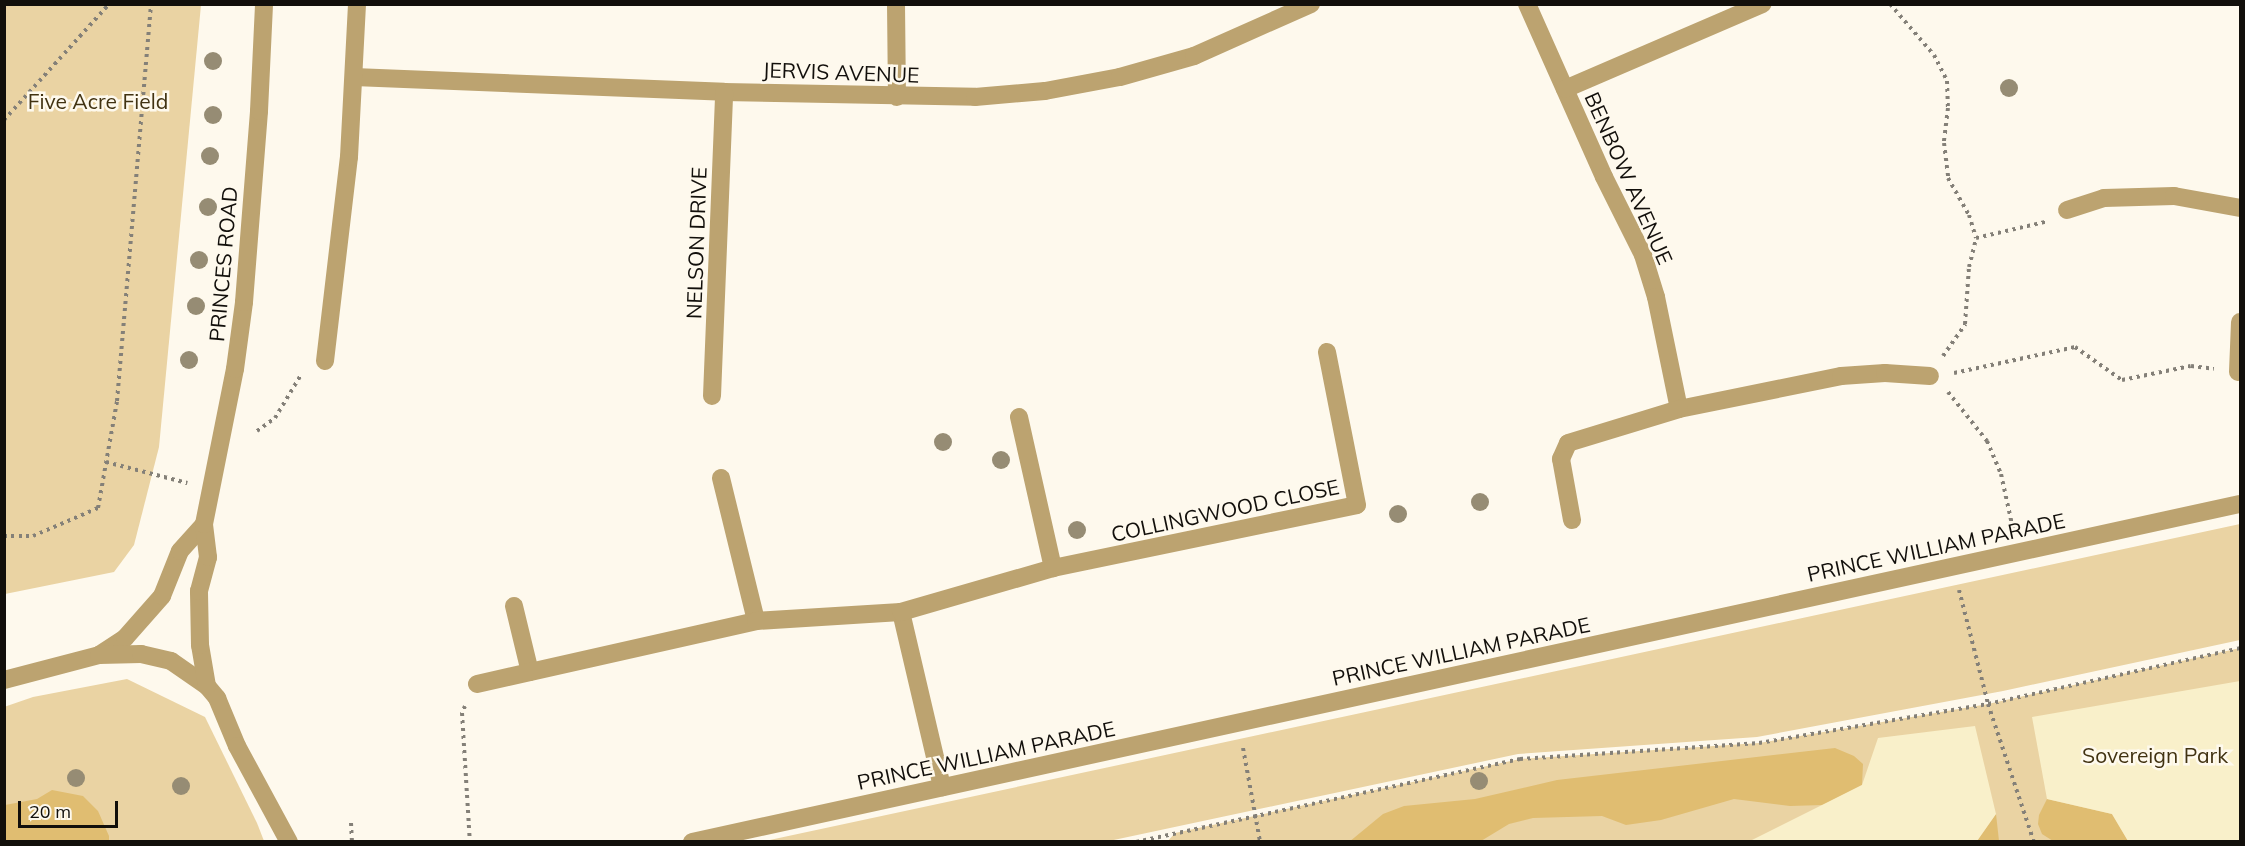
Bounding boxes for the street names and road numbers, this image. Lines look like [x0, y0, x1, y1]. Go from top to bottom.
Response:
street label: JERVIS AVENUE [762, 57, 920, 87]
street label: BENBOW AVENUE [1580, 88, 1678, 268]
street label: NELSON DRIVE [681, 166, 711, 320]
street label: PRINCES ROAD [204, 185, 242, 343]
street label: COLLINGWOOD CLOSE [1109, 473, 1341, 547]
street label: PRINCE WILLIAM PARADE [1805, 507, 2067, 587]
street label: PRINCE WILLIAM PARADE [1330, 611, 1592, 691]
street label: PRINCE WILLIAM PARADE [855, 715, 1117, 795]

